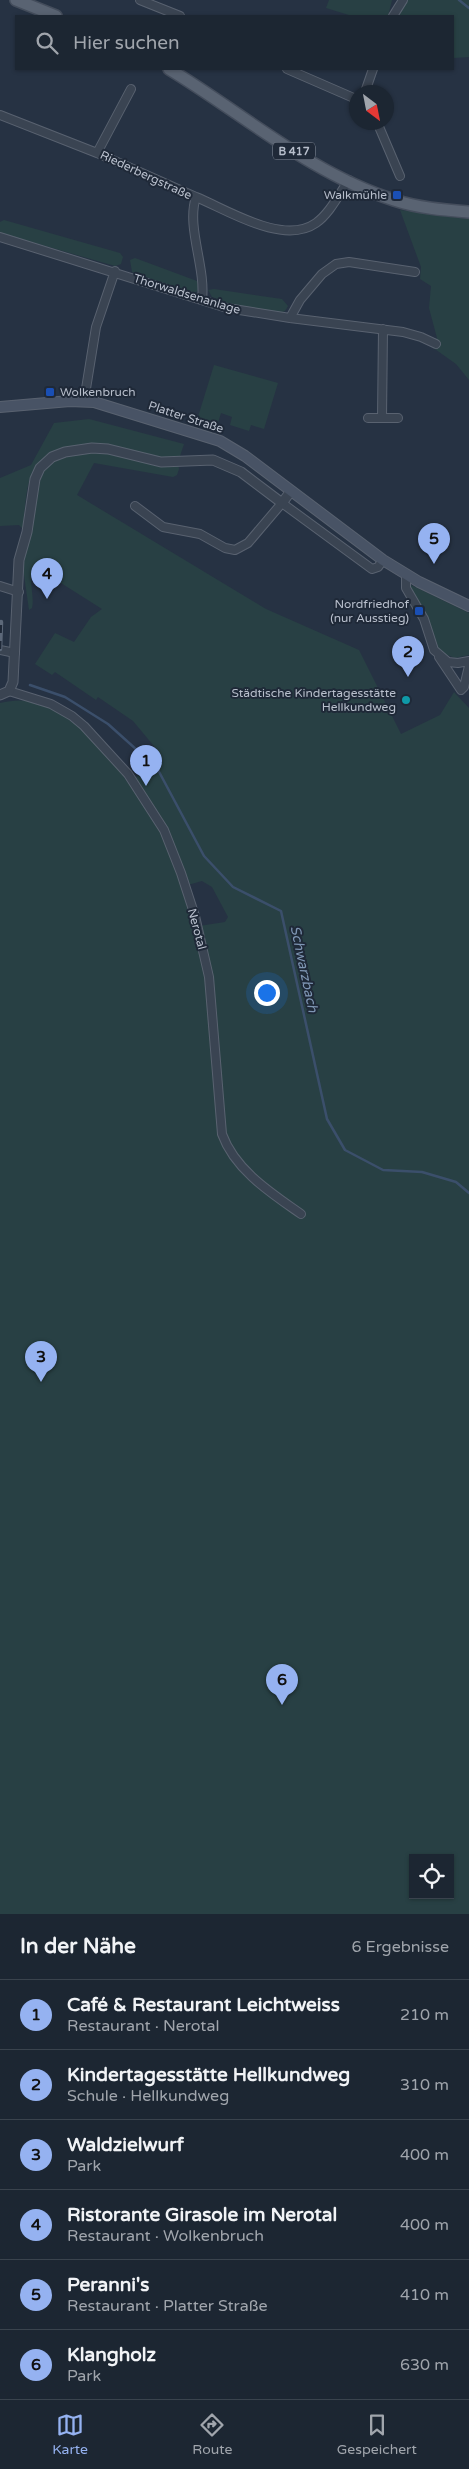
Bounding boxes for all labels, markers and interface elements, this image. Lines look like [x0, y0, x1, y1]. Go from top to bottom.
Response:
search box [15, 15, 454, 70]
icon: search [33, 29, 61, 57]
text: Hier suchen [73, 32, 180, 54]
north arrow [349, 85, 394, 130]
road number: B 417 [273, 142, 315, 160]
street label: Riederbergstraße [98, 148, 194, 202]
place label: Walkmühle [324, 188, 387, 202]
marker: Walkmühle [391, 189, 403, 201]
street label: Thorwaldsenanlage [132, 271, 242, 317]
place label: Wolkenbruch [60, 385, 136, 399]
marker: Wolkenbruch [44, 386, 56, 398]
street label: Platter Straße [147, 398, 226, 436]
pin: 5 [418, 523, 450, 564]
pin: 4 [31, 558, 63, 599]
place label: Nordfriedhof (nur Ausstieg) [330, 597, 409, 625]
marker: Nordfriedhof (nur Ausstieg) [413, 605, 425, 617]
pin: 2 [392, 636, 424, 677]
place label: Städtische Kindertagesstätte Hellkundweg [232, 686, 396, 714]
marker: Städtische Kindertagesstätte Hellkundweg [400, 694, 412, 706]
pin: 1 [130, 745, 162, 786]
street label: Nerotal [185, 907, 209, 951]
water label: Schwarzbach [286, 924, 322, 1014]
your location [254, 980, 280, 1006]
pin: 3 [25, 1341, 57, 1382]
pin: 6 [266, 1664, 298, 1705]
map controls [409, 1854, 454, 1899]
button: locate [409, 1854, 454, 1899]
text: In der Nähe [20, 1934, 136, 1959]
text: 6 Ergebnisse [351, 1937, 449, 1957]
text: Café & Restaurant Leichtweiss [67, 1994, 340, 2016]
text: 1 [31, 2005, 41, 2025]
text: 210 m [400, 2005, 449, 2025]
text: Restaurant · Nerotal [67, 2016, 219, 2036]
text: Kindertagesstätte Hellkundweg [67, 2064, 350, 2086]
text: 2 [31, 2075, 41, 2095]
text: 310 m [400, 2075, 449, 2095]
text: Schule · Hellkundweg [67, 2086, 229, 2106]
text: Waldzielwurf [67, 2134, 184, 2156]
text: 3 [31, 2145, 41, 2165]
text: 400 m [400, 2145, 449, 2165]
text: Park [67, 2156, 101, 2176]
text: Ristorante Girasole im Nerotal [67, 2204, 337, 2226]
text: 4 [31, 2215, 41, 2235]
text: 400 m [400, 2215, 449, 2235]
text: Restaurant · Wolkenbruch [67, 2226, 264, 2246]
text: Peranni's [67, 2274, 149, 2296]
text: 5 [31, 2285, 41, 2305]
text: 410 m [400, 2285, 449, 2305]
text: Restaurant · Platter Straße [67, 2296, 268, 2316]
text: Klangholz [67, 2344, 156, 2366]
text: 6 [31, 2355, 41, 2375]
text: 630 m [400, 2355, 449, 2375]
text: Park [67, 2366, 101, 2386]
tab: Karte [52, 2411, 88, 2458]
tab: Route [192, 2411, 232, 2458]
tab: Gespeichert [337, 2411, 417, 2458]

